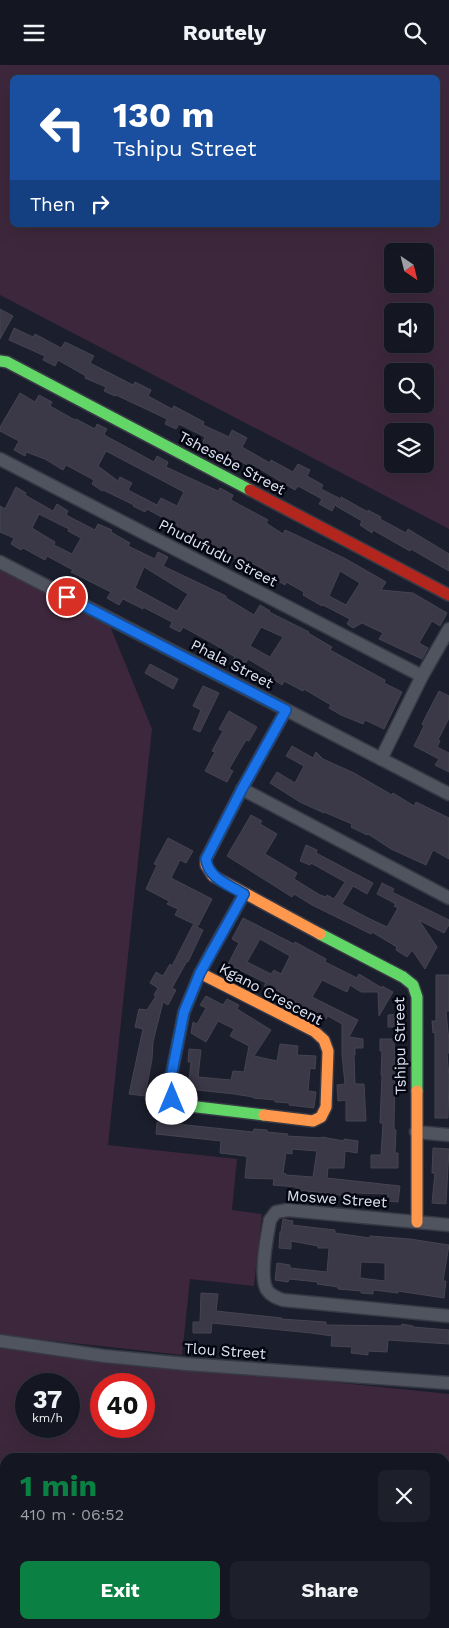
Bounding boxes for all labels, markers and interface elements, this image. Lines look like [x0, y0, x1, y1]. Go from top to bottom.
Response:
icon: menu [20, 19, 48, 47]
icon: search [401, 19, 429, 47]
text: Routely [183, 20, 266, 45]
text: 130 m [113, 94, 214, 136]
icon: left [30, 95, 95, 160]
text: Tshipu Street [113, 136, 256, 161]
icon: right [86, 190, 114, 218]
text: Then [30, 193, 76, 216]
north arrow [384, 243, 434, 293]
map controls [384, 243, 434, 473]
button: sound [384, 303, 434, 353]
button: search [384, 363, 434, 413]
button: layers [384, 423, 434, 473]
street label: Tshesebe Street [176, 427, 289, 499]
street label: Phudufudu Street [156, 515, 281, 591]
pin [46, 576, 88, 618]
icon: arrive [53, 583, 81, 611]
street label: Phala Street [188, 636, 277, 693]
street label: Kgano Crescent [216, 959, 327, 1029]
street label: Tshipu Street [390, 996, 410, 1095]
position arrow [145, 1072, 197, 1124]
street label: Moswe Street [286, 1187, 388, 1212]
street label: Tlou Street [184, 1339, 267, 1363]
speed limit sign: 40 [90, 1373, 155, 1438]
text: 37 [33, 1385, 62, 1414]
text: km/h [32, 1411, 63, 1425]
text: 1 min [20, 1468, 97, 1503]
button: close [378, 1470, 430, 1522]
text: 410 m · 06:52 [20, 1505, 124, 1524]
button: Exit [20, 1561, 220, 1619]
button: Share [230, 1561, 430, 1619]

